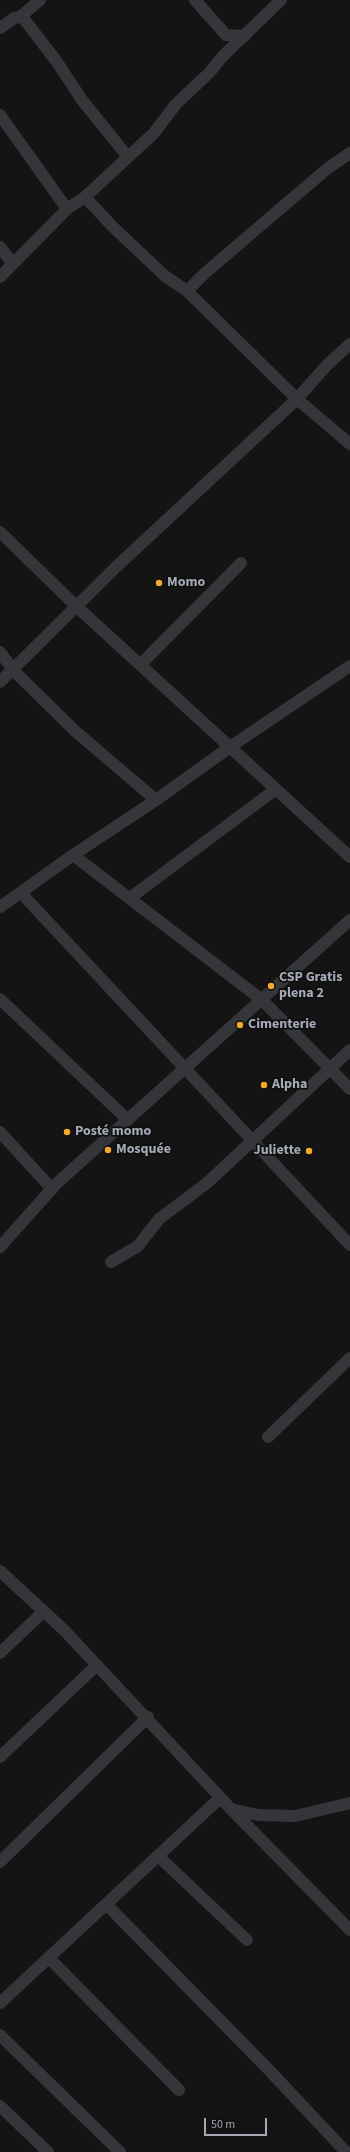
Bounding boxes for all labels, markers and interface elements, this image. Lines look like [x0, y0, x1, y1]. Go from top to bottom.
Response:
place label: Momo [167, 575, 205, 591]
marker: Momo [154, 578, 164, 588]
place label: CSP Gratis plena 2 [279, 970, 342, 1002]
marker: CSP Gratis plena 2 [266, 981, 276, 991]
place label: Cimenterie [248, 1017, 316, 1033]
marker: Cimenterie [235, 1020, 245, 1030]
place label: Alpha [272, 1077, 307, 1093]
marker: Alpha [259, 1080, 269, 1090]
place label: Posté momo [75, 1124, 151, 1140]
marker: Posté momo [62, 1127, 72, 1137]
place label: Mosquée [116, 1142, 171, 1158]
place label: Juliette [254, 1143, 301, 1159]
marker: Mosquée [103, 1145, 113, 1155]
marker: Juliette [304, 1146, 314, 1156]
scale bar [206, 2110, 269, 2136]
text: 50 m [211, 2116, 235, 2133]

